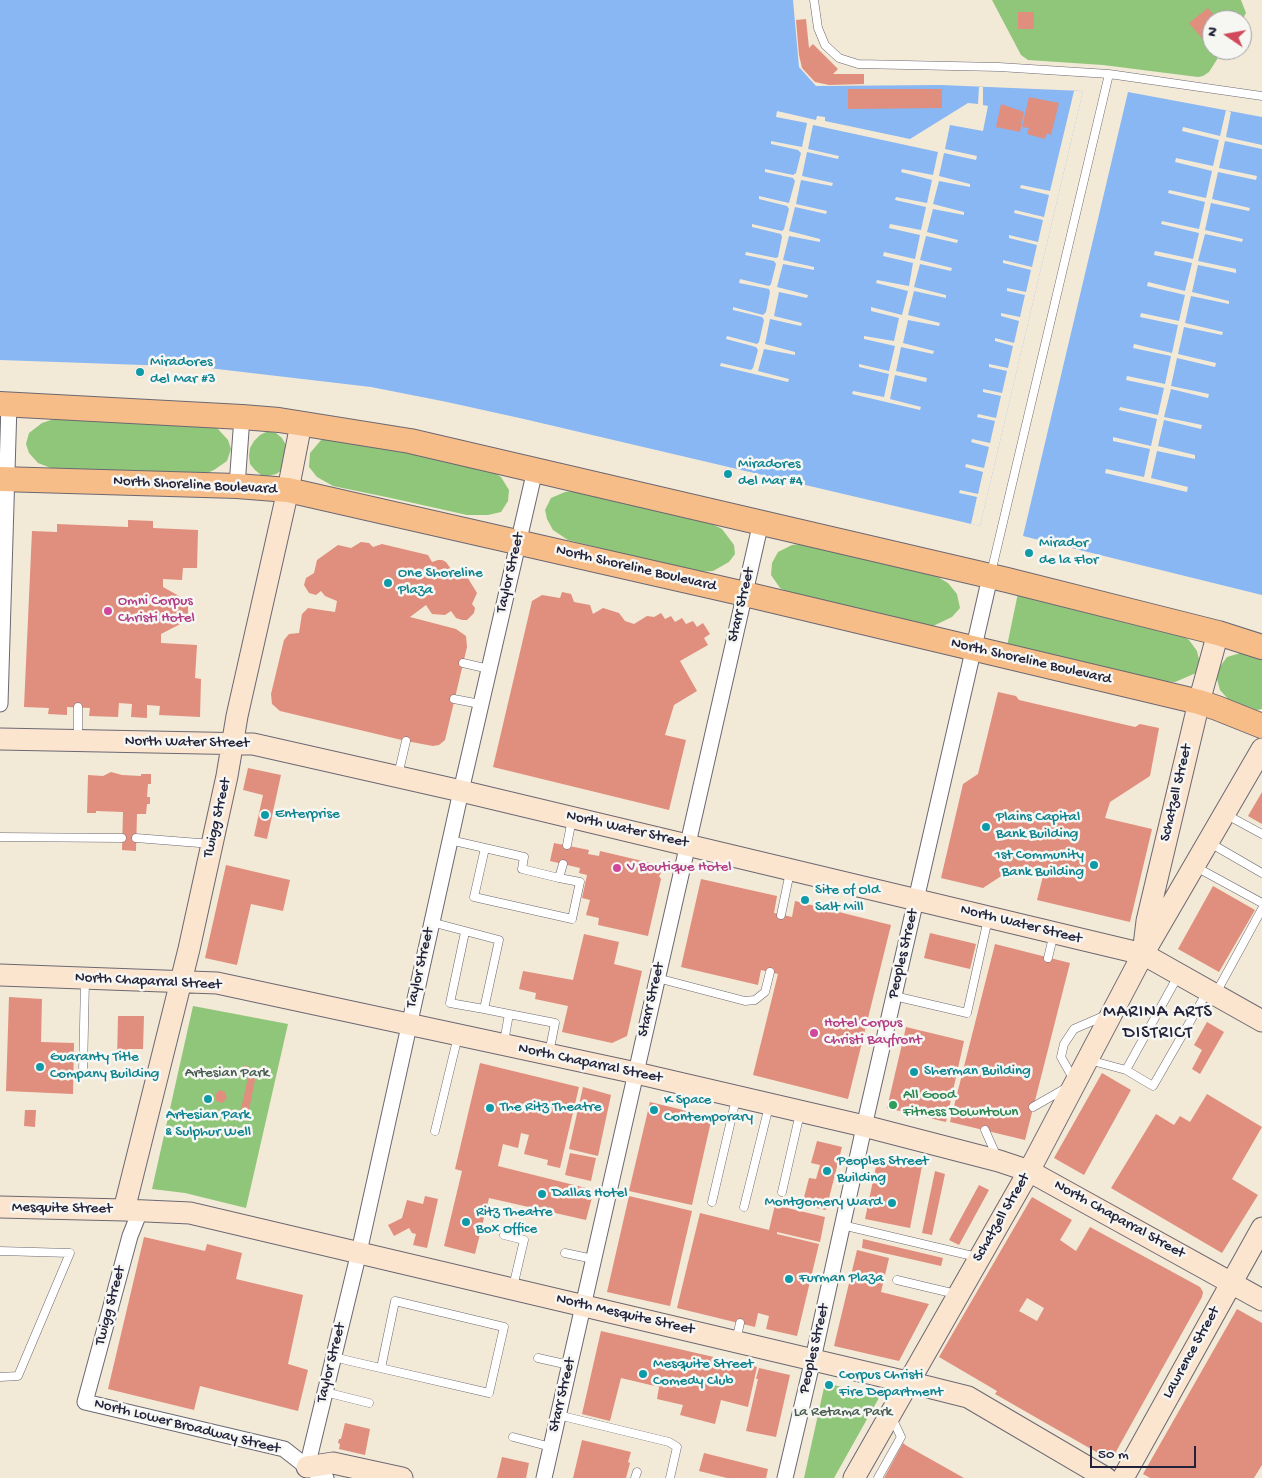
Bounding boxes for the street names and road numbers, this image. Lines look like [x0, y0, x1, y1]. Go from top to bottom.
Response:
street label: North Shoreline Boulevard [113, 473, 277, 499]
street label: Taylor Street [493, 531, 529, 615]
street label: North Shoreline Boulevard [554, 542, 718, 596]
street label: Starr Street [725, 566, 759, 644]
street label: North Shoreline Boulevard [949, 635, 1113, 689]
street label: North Water Street [125, 733, 249, 753]
street label: Schatzell Street [1157, 743, 1197, 843]
street label: Twigg Street [200, 776, 236, 860]
street label: North Water Street [564, 807, 690, 853]
street label: North Water Street [958, 901, 1084, 949]
street label: Peoples Street [885, 907, 923, 1001]
street label: Taylor Street [403, 926, 439, 1010]
street label: Starr Street [635, 961, 669, 1039]
street label: North Chaparral Street [74, 969, 222, 995]
street label: North Chaparral Street [516, 1040, 664, 1088]
street label: Schatzell Street [969, 1171, 1035, 1265]
street label: North Chaparral Street [1051, 1177, 1187, 1263]
street label: Mesquite Street [12, 1199, 112, 1219]
street label: Twigg Street [92, 1264, 130, 1348]
street label: North Mesquite Street [554, 1290, 696, 1340]
street label: Peoples Street [796, 1302, 834, 1396]
street label: Lawrence Street [1159, 1304, 1225, 1402]
street label: Taylor Street [313, 1321, 351, 1405]
street label: Starr Street [546, 1356, 580, 1434]
street label: North Lower Broadway Street [92, 1395, 282, 1459]

